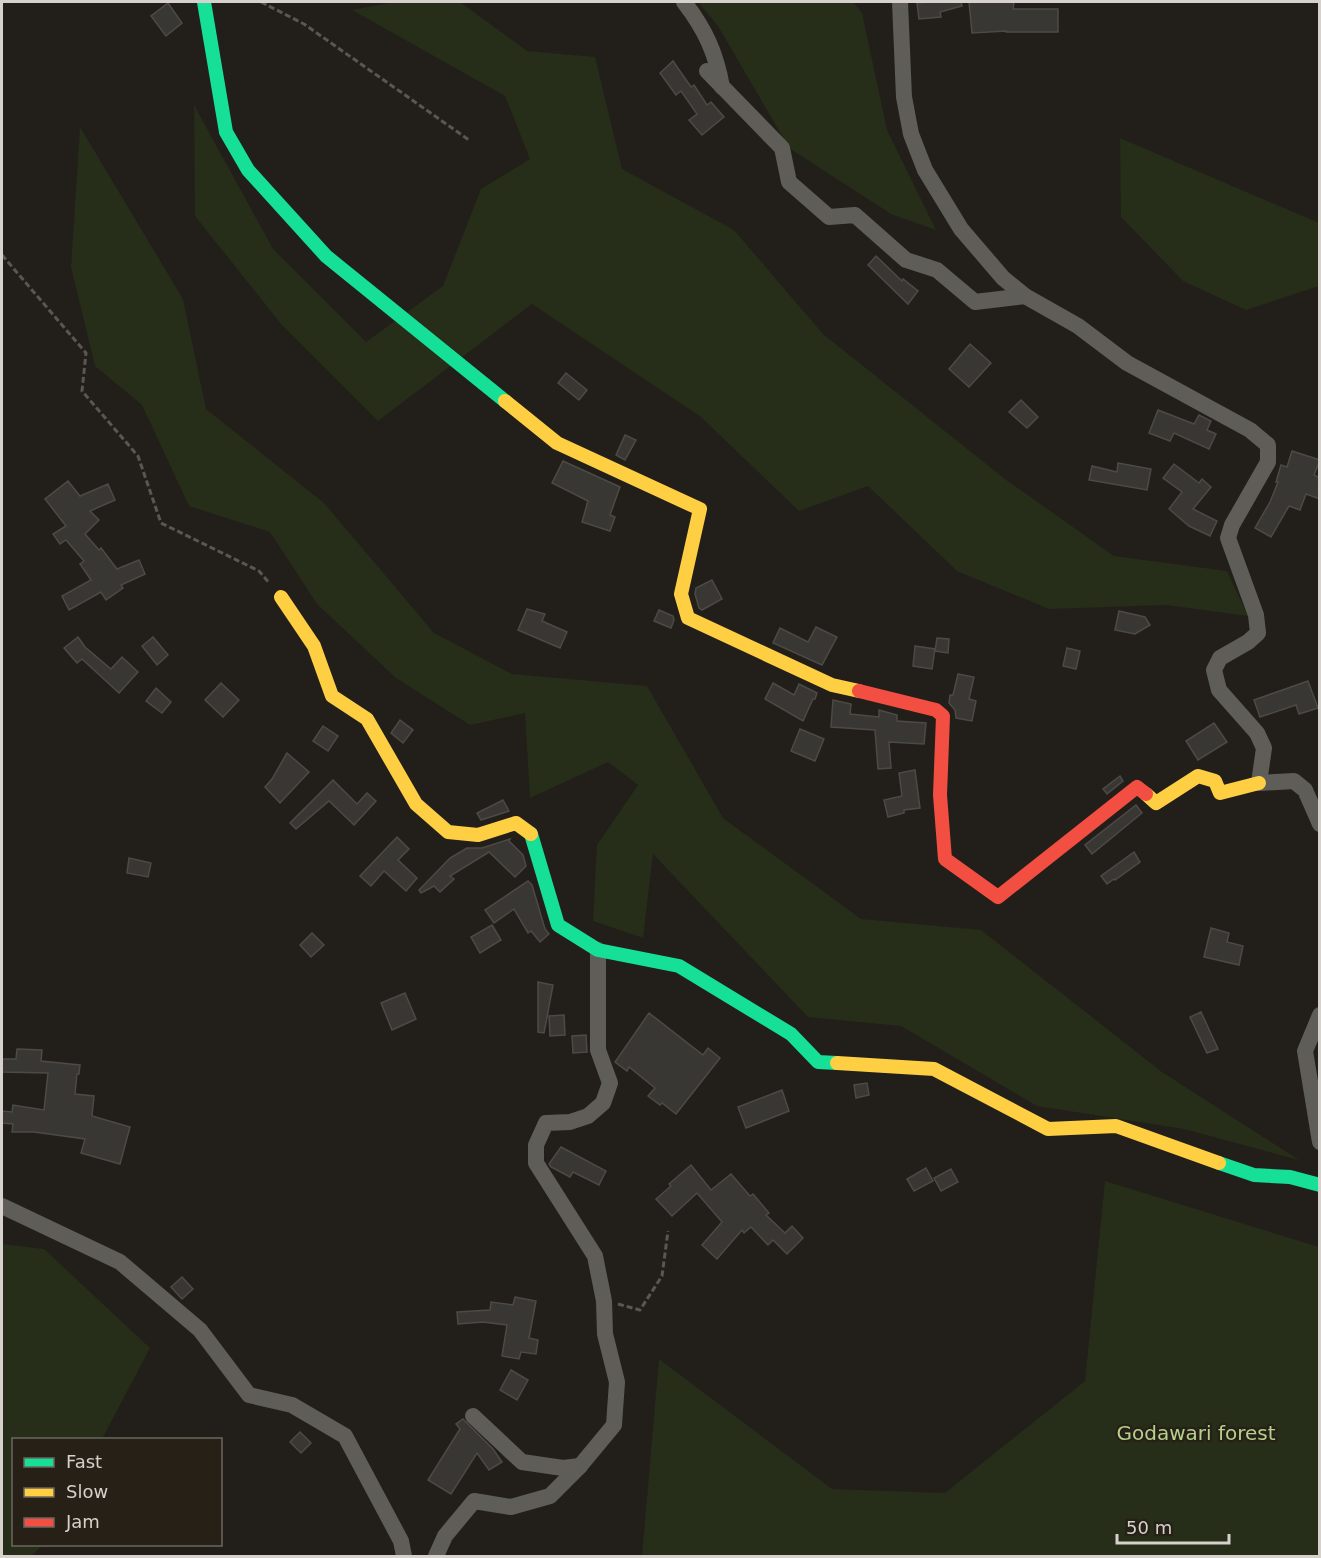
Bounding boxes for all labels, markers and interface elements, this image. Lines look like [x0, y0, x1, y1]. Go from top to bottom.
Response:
park label: Godawari forest [1116, 1421, 1276, 1445]
legend [12, 1438, 222, 1546]
text: Fast [66, 1451, 102, 1472]
text: Slow [66, 1481, 108, 1502]
scale bar [1117, 1507, 1230, 1545]
text: Jam [65, 1511, 100, 1532]
text: 50 m [1126, 1517, 1172, 1538]

